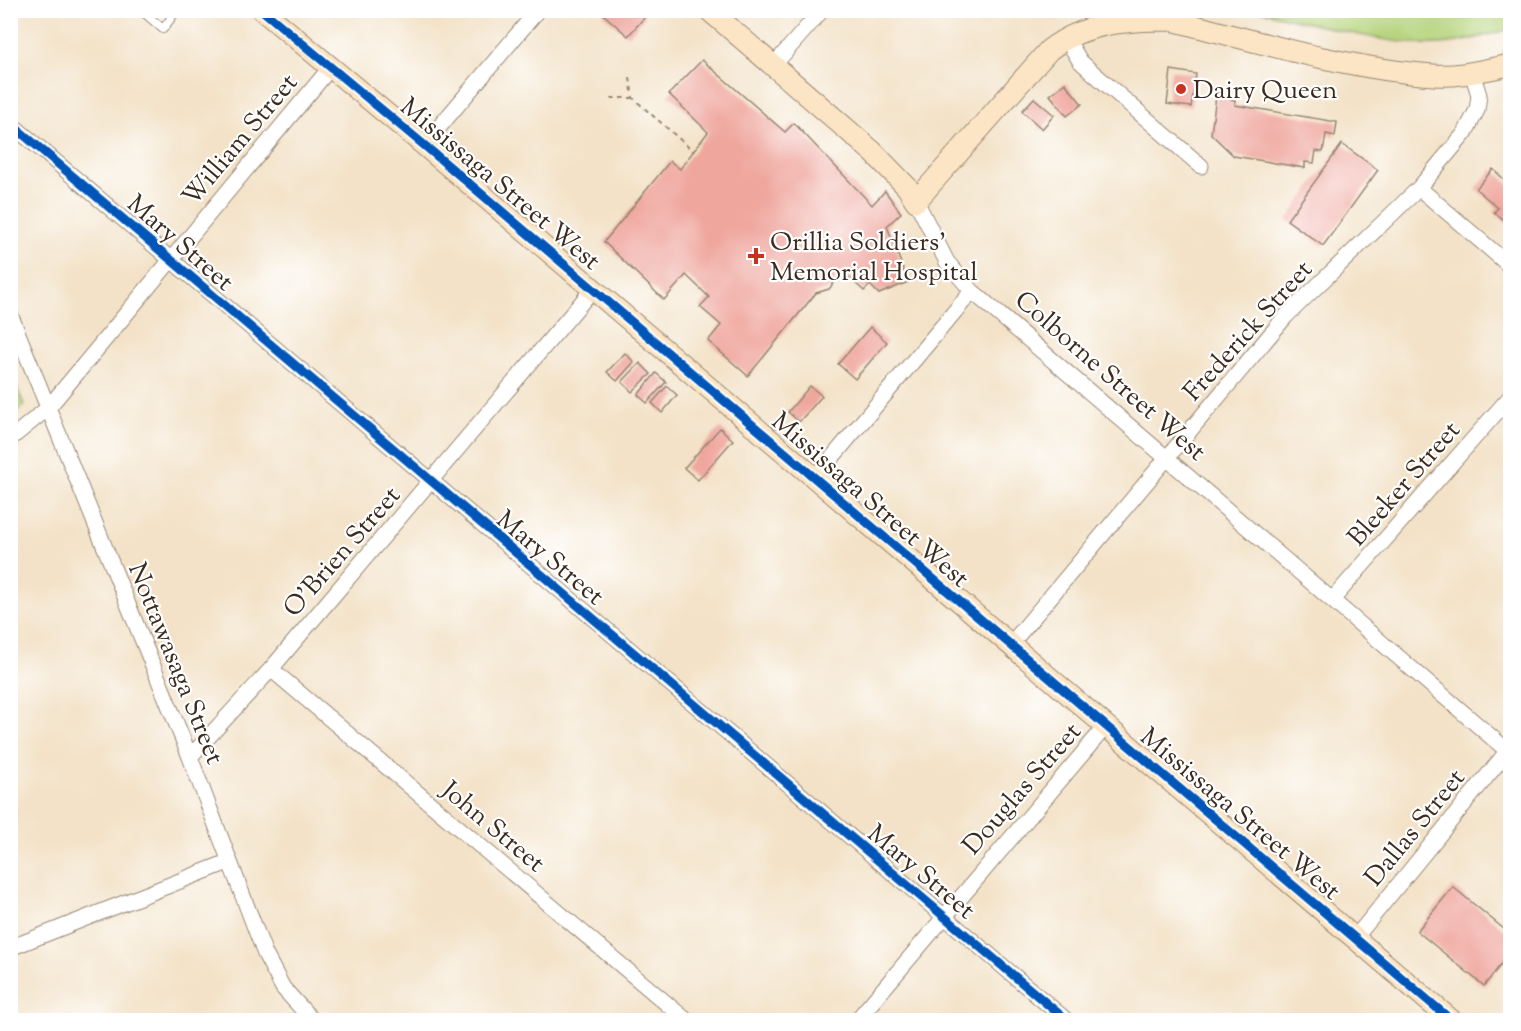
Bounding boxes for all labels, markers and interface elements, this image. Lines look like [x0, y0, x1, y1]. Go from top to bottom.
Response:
street label: William Street [174, 66, 307, 215]
place label: Dairy Queen [1193, 73, 1337, 110]
marker: Dairy Queen [1174, 82, 1188, 96]
street label: Mississaga Street West [391, 90, 608, 280]
street label: Mary Street [118, 187, 241, 301]
place label: Orillia Soldiers' Memorial Hospital [770, 225, 978, 292]
marker: Orillia Soldiers' Memorial Hospital [747, 247, 765, 265]
street label: Frederick Street [1176, 253, 1322, 410]
street label: Colborne Street West [1006, 283, 1213, 471]
street label: Mississaga Street West [762, 404, 977, 597]
street label: Bleeker Street [1340, 414, 1470, 555]
street label: O'Brien Street [276, 479, 410, 626]
street label: Mary Street [487, 503, 611, 615]
street label: Nottawasaga Street [117, 558, 232, 770]
street label: Douglas Street [955, 715, 1091, 864]
street label: Mississaga Street West [1131, 720, 1348, 910]
street label: Dallas Street [1357, 762, 1475, 895]
street label: John Street [431, 772, 552, 882]
street label: Mary Street [858, 817, 982, 929]

